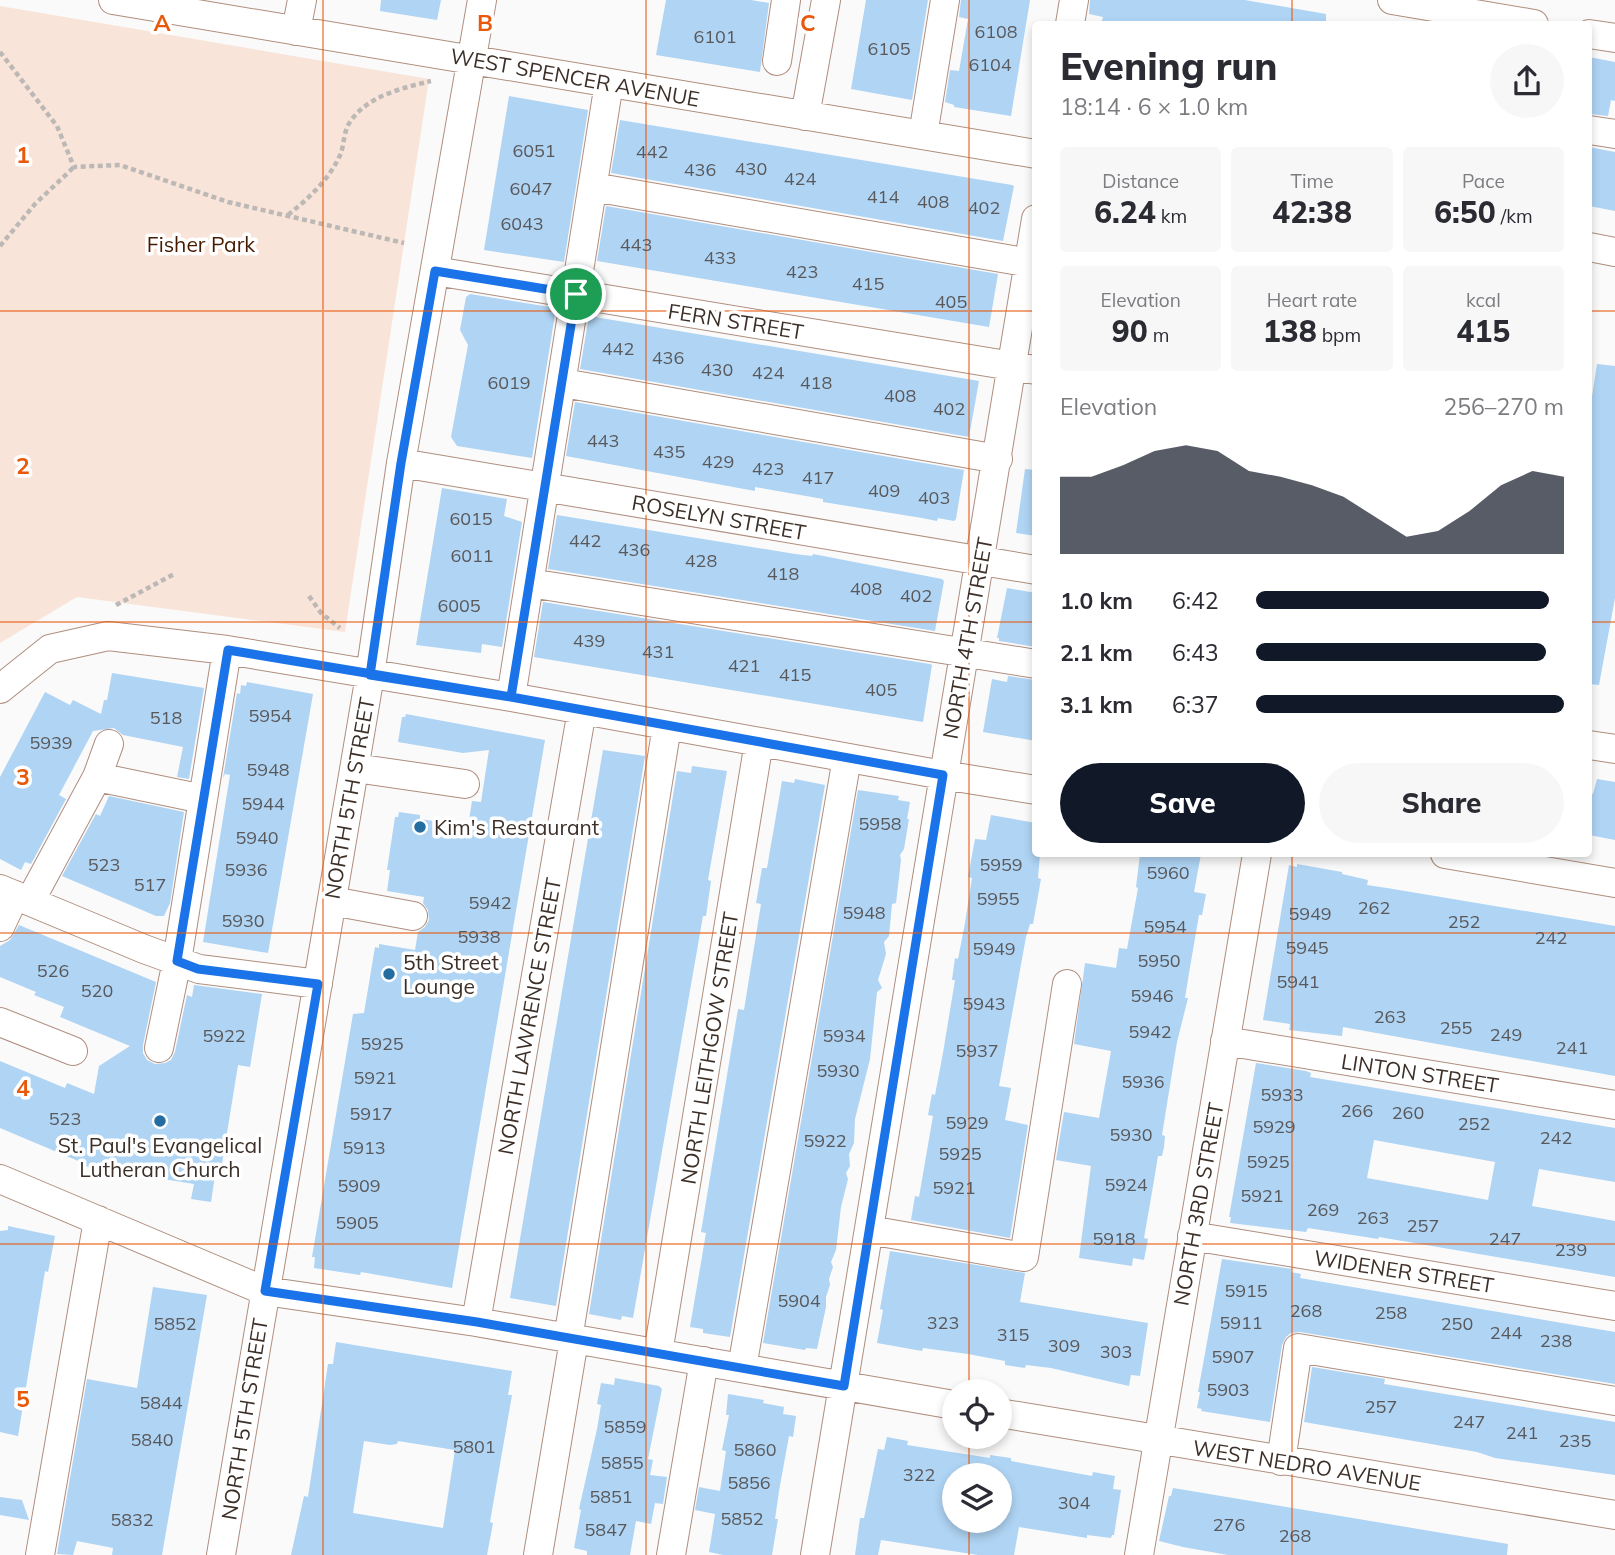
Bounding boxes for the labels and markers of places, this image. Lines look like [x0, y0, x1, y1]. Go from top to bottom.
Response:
pin [546, 264, 606, 324]
place label: Kim's Restaurant [434, 814, 599, 840]
marker: Kim's Restaurant [412, 819, 428, 835]
place label: 5th Street Lounge [403, 949, 499, 999]
marker: 5th Street Lounge [381, 966, 397, 982]
marker: St. Paul's Evangelical Lutheran Church [152, 1113, 168, 1129]
place label: St. Paul's Evangelical Lutheran Church [58, 1132, 262, 1182]

